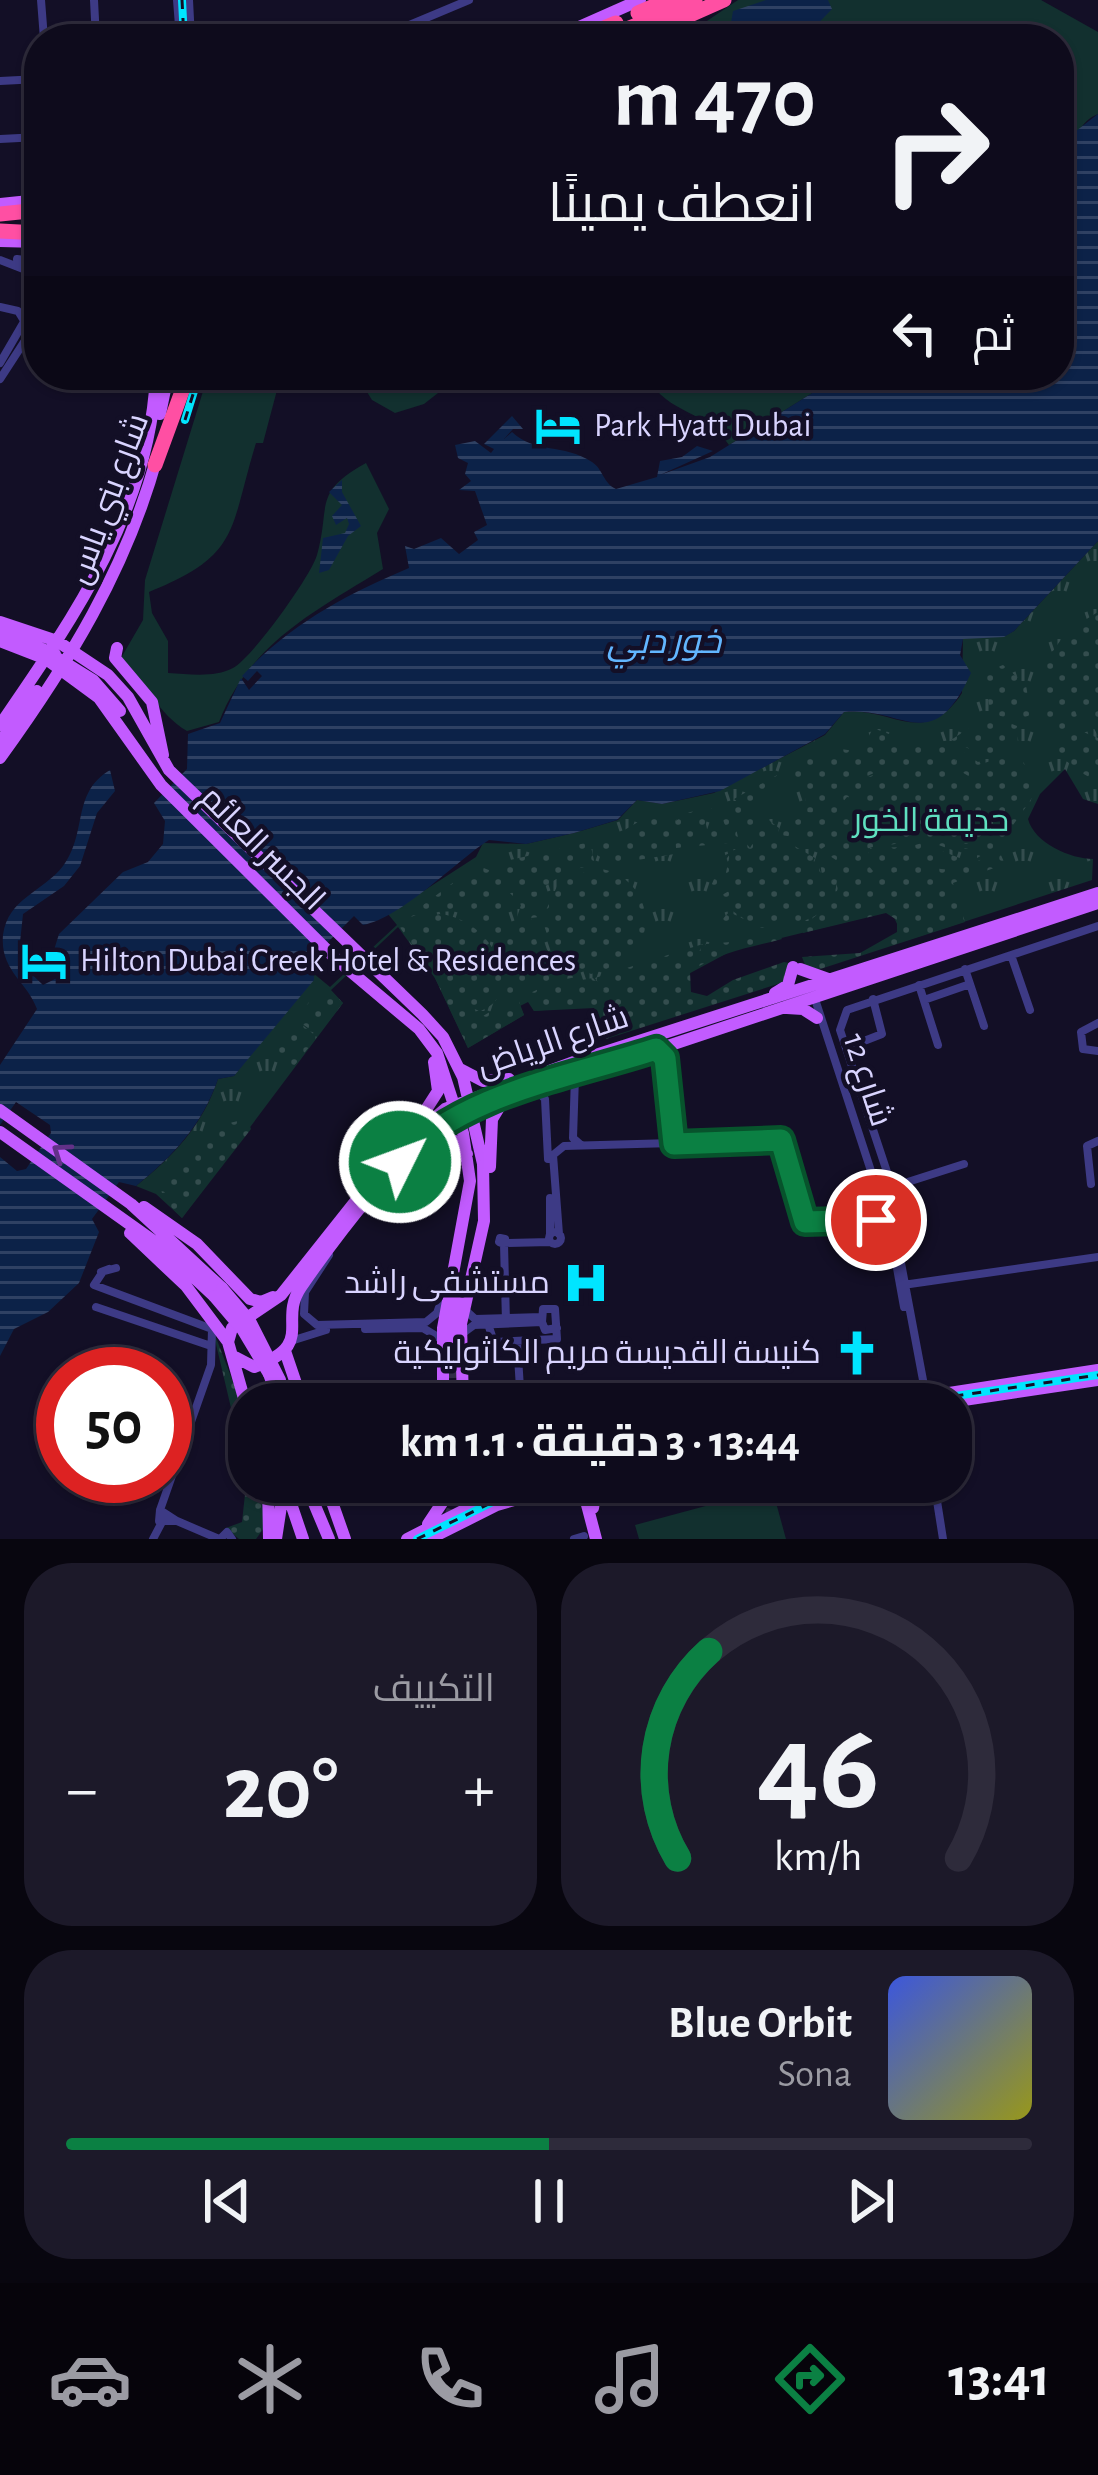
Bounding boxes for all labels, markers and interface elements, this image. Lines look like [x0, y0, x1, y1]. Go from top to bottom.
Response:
text: 470 m [613, 58, 816, 142]
icon: right [858, 72, 1014, 228]
text: انعطف يمينًا [548, 178, 816, 232]
icon: left [882, 300, 948, 366]
text: ثم [972, 314, 1014, 359]
hotel icon: Park Hyatt Dubai [533, 401, 583, 451]
street label: شارع بني ياس [62, 409, 162, 591]
place label: Park Hyatt Dubai [594, 410, 812, 443]
water label: خور دبي [607, 624, 723, 669]
street label: الجسر العائم [191, 781, 330, 920]
park label: حديقة الخور [851, 805, 1009, 839]
hotel icon: Hilton Dubai Creek Hotel & Residences [19, 936, 69, 986]
place label: Hilton Dubai Creek Hotel & Residences [80, 945, 576, 978]
street label: شارع الرياض [473, 1000, 634, 1087]
street label: شارع 12 [833, 1029, 898, 1132]
position arrow [337, 1099, 463, 1225]
one-way arrow [52, 1144, 74, 1166]
pin [825, 1169, 927, 1271]
icon: arrive [843, 1187, 909, 1253]
hospital icon: مستشفى راشد [561, 1258, 611, 1308]
place label: مستشفى راشد [344, 1266, 550, 1302]
church icon: كنيسة القديسة مريم الكاثوليكية [832, 1328, 882, 1378]
place label: كنيسة القديسة مريم الكاثوليكية [393, 1336, 821, 1374]
speed limit sign: 50 [36, 1347, 192, 1503]
text: 13:44 · 3 دقيقة · 1.1 km [400, 1420, 800, 1465]
text: التكييف [373, 1670, 495, 1709]
text: 46 [756, 1707, 879, 1832]
text: 20° [223, 1745, 338, 1835]
text: − [66, 1757, 98, 1823]
text: + [463, 1757, 495, 1823]
text: km/h [773, 1835, 862, 1878]
text: Blue Orbit [668, 2001, 852, 2046]
text: Sona [777, 2055, 852, 2094]
icon: previous [194, 2168, 260, 2234]
icon: pause [516, 2168, 582, 2234]
icon: next [838, 2168, 904, 2234]
icon: car [48, 2337, 132, 2421]
icon: climate [228, 2337, 312, 2421]
icon: phone [408, 2337, 492, 2421]
icon: music [588, 2337, 672, 2421]
icon: directions [768, 2337, 852, 2421]
text: 13:41 [948, 2352, 1050, 2406]

